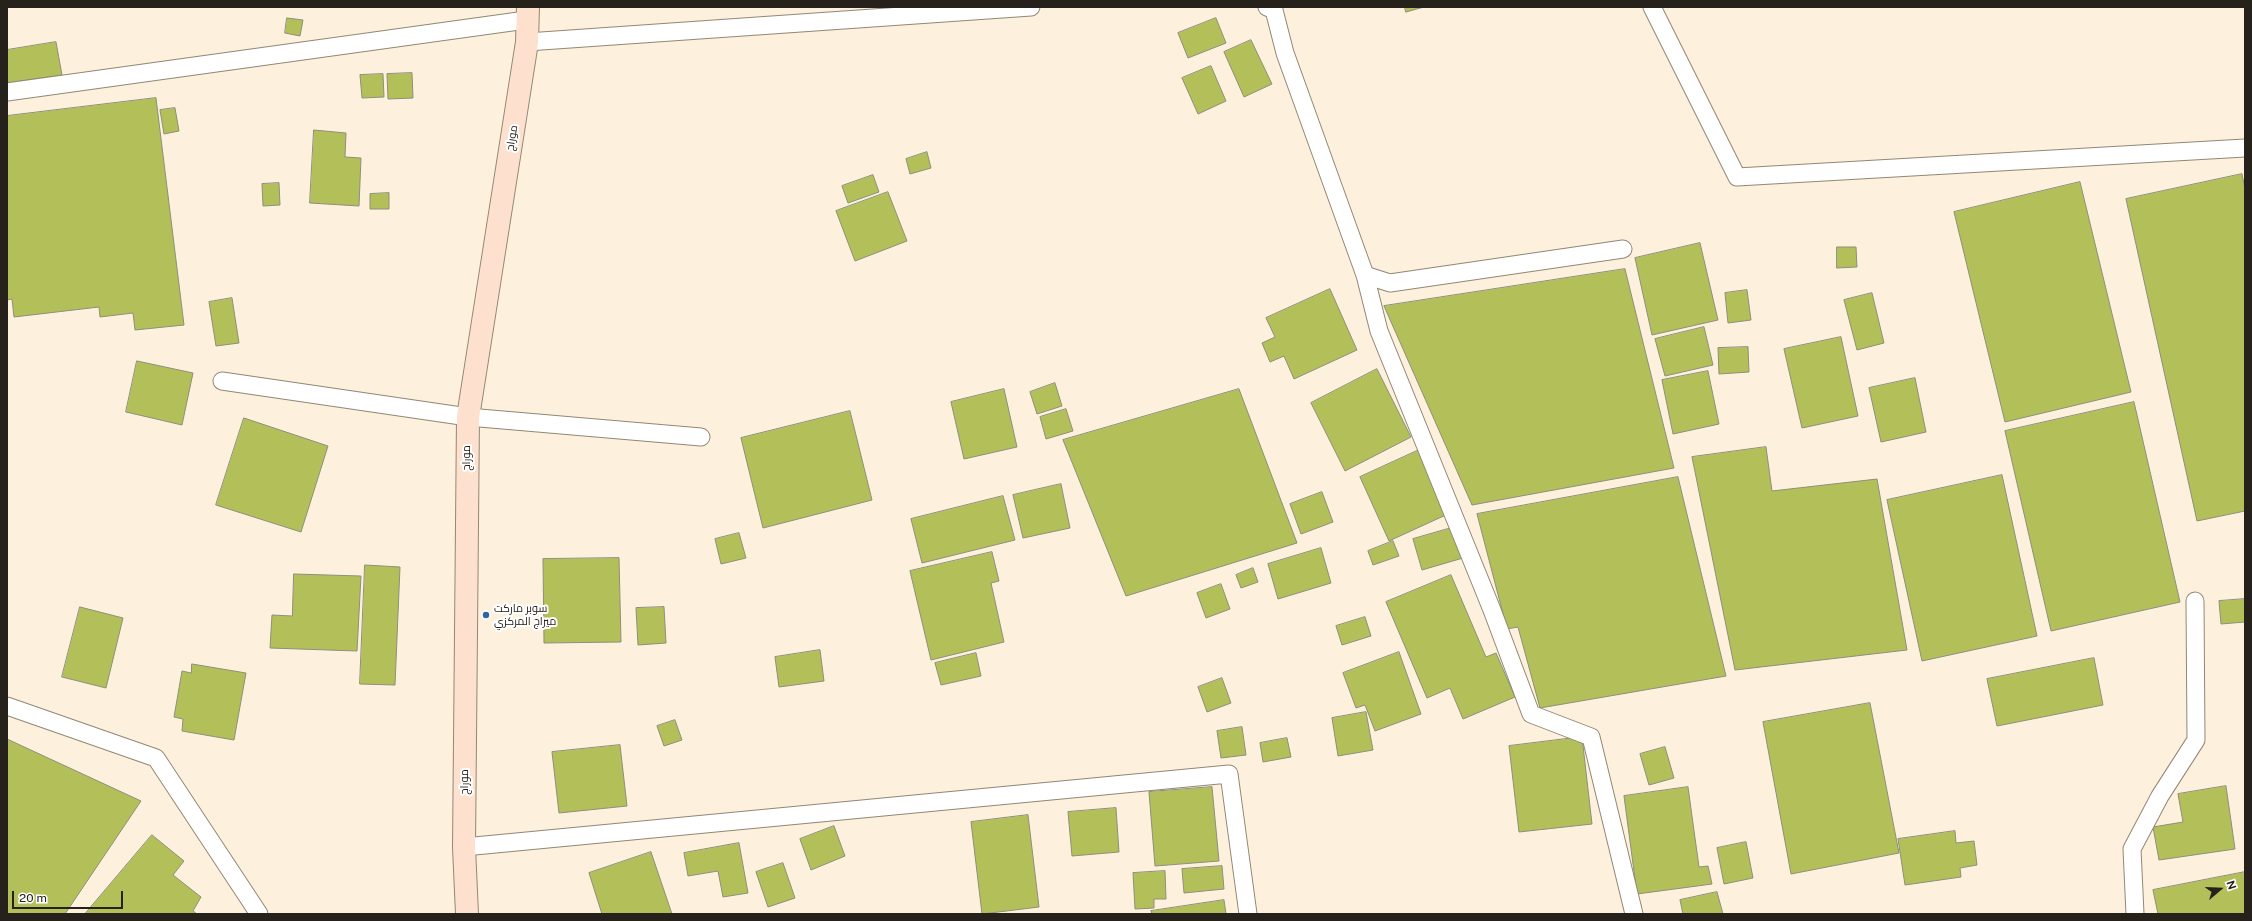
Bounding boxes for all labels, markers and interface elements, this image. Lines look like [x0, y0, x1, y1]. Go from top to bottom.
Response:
street label: موراج [503, 124, 521, 152]
street label: موراج [460, 445, 474, 471]
place label: سوبر ماركت ميراج المركزي [494, 602, 556, 628]
marker: سوبر ماركت ميراج المركزي [481, 610, 491, 620]
street label: موراج [458, 769, 472, 795]
north arrow [2200, 869, 2240, 909]
text: N [2224, 879, 2238, 891]
scale bar [14, 883, 125, 909]
text: 20 m [19, 891, 47, 905]

